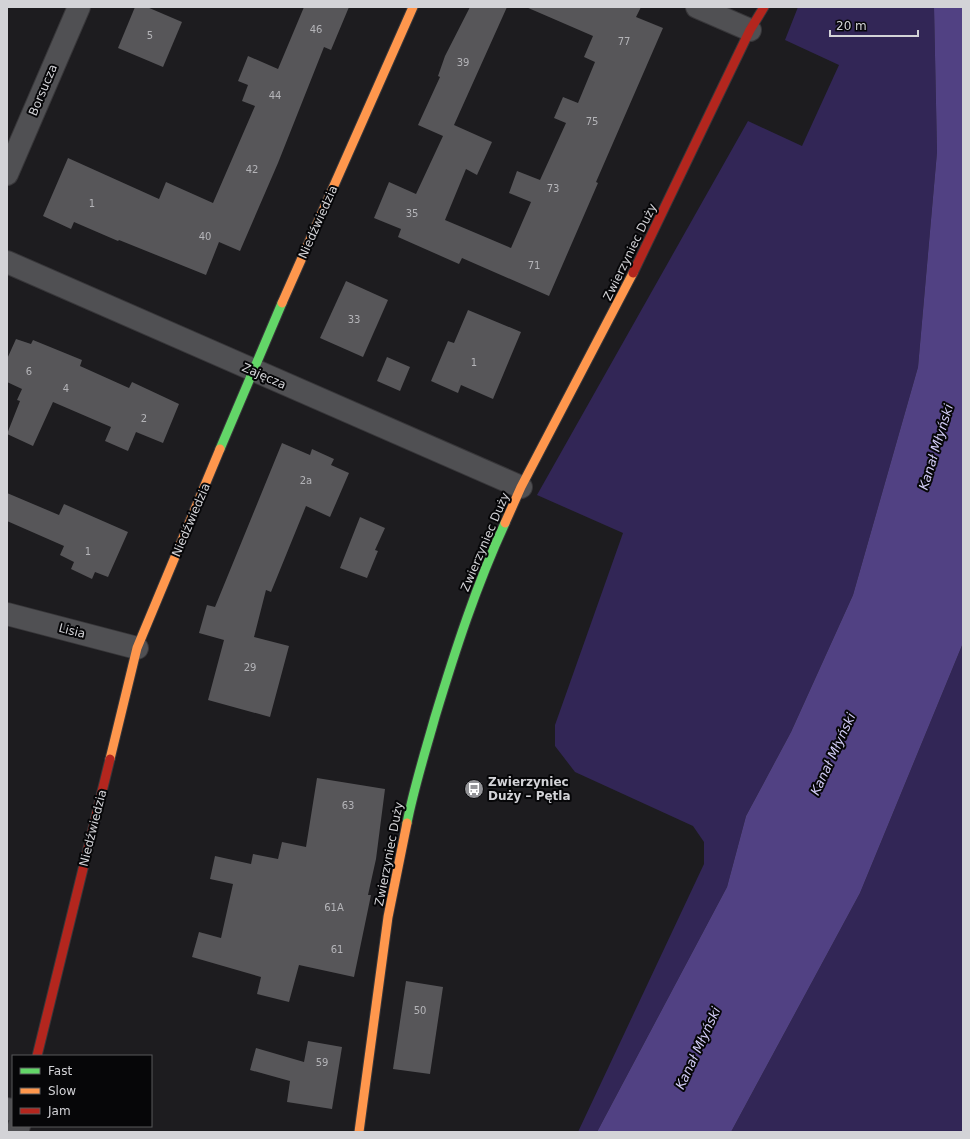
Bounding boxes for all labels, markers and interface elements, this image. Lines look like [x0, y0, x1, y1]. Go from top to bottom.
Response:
scale bar [830, 12, 918, 38]
text: 20 m [836, 19, 867, 33]
house number: 46 [310, 24, 322, 35]
house number: 5 [147, 30, 153, 41]
house number: 77 [618, 36, 630, 47]
house number: 39 [457, 57, 469, 68]
street label: Borsucza [26, 62, 60, 118]
house number: 44 [269, 90, 281, 101]
house number: 75 [586, 116, 598, 127]
house number: 42 [246, 164, 258, 175]
street label: Niedźwiedzia [296, 183, 340, 261]
house number: 73 [547, 183, 559, 194]
house number: 1 [89, 198, 95, 209]
street label: Zwierzyniec Duży [600, 201, 660, 303]
house number: 35 [406, 208, 418, 219]
house number: 40 [199, 231, 211, 242]
house number: 71 [528, 260, 540, 271]
house number: 33 [348, 314, 360, 325]
house number: 1 [471, 357, 477, 368]
street label: Zajęcza [240, 360, 288, 392]
house number: 6 [26, 366, 32, 377]
house number: 4 [63, 383, 69, 394]
water label: Kanał Młyński [916, 402, 956, 492]
house number: 2 [141, 413, 147, 424]
house number: 2a [300, 475, 312, 486]
street label: Niedźwiedzia [169, 481, 213, 559]
street label: Zwierzyniec Duży [458, 490, 512, 594]
house number: 1 [85, 546, 91, 557]
street label: Lisia [57, 621, 87, 641]
house number: 29 [244, 662, 256, 673]
water label: Kanał Młyński [807, 710, 859, 797]
place label: Zwierzyniec Duży – Pętla [488, 775, 571, 803]
bus stop icon: Zwierzyniec Duży – Pętla [463, 778, 485, 800]
street label: Niedźwiedzia [77, 788, 109, 868]
house number: 63 [342, 800, 354, 811]
street label: Zwierzyniec Duży [372, 801, 406, 907]
house number: 61A [324, 902, 344, 913]
house number: 61 [331, 944, 343, 955]
water label: Kanał Młyński [672, 1004, 724, 1091]
house number: 50 [414, 1005, 426, 1016]
legend [12, 1055, 152, 1127]
house number: 59 [316, 1057, 328, 1068]
text: Fast [48, 1064, 72, 1078]
text: Slow [48, 1084, 76, 1098]
text: Jam [47, 1104, 71, 1118]

